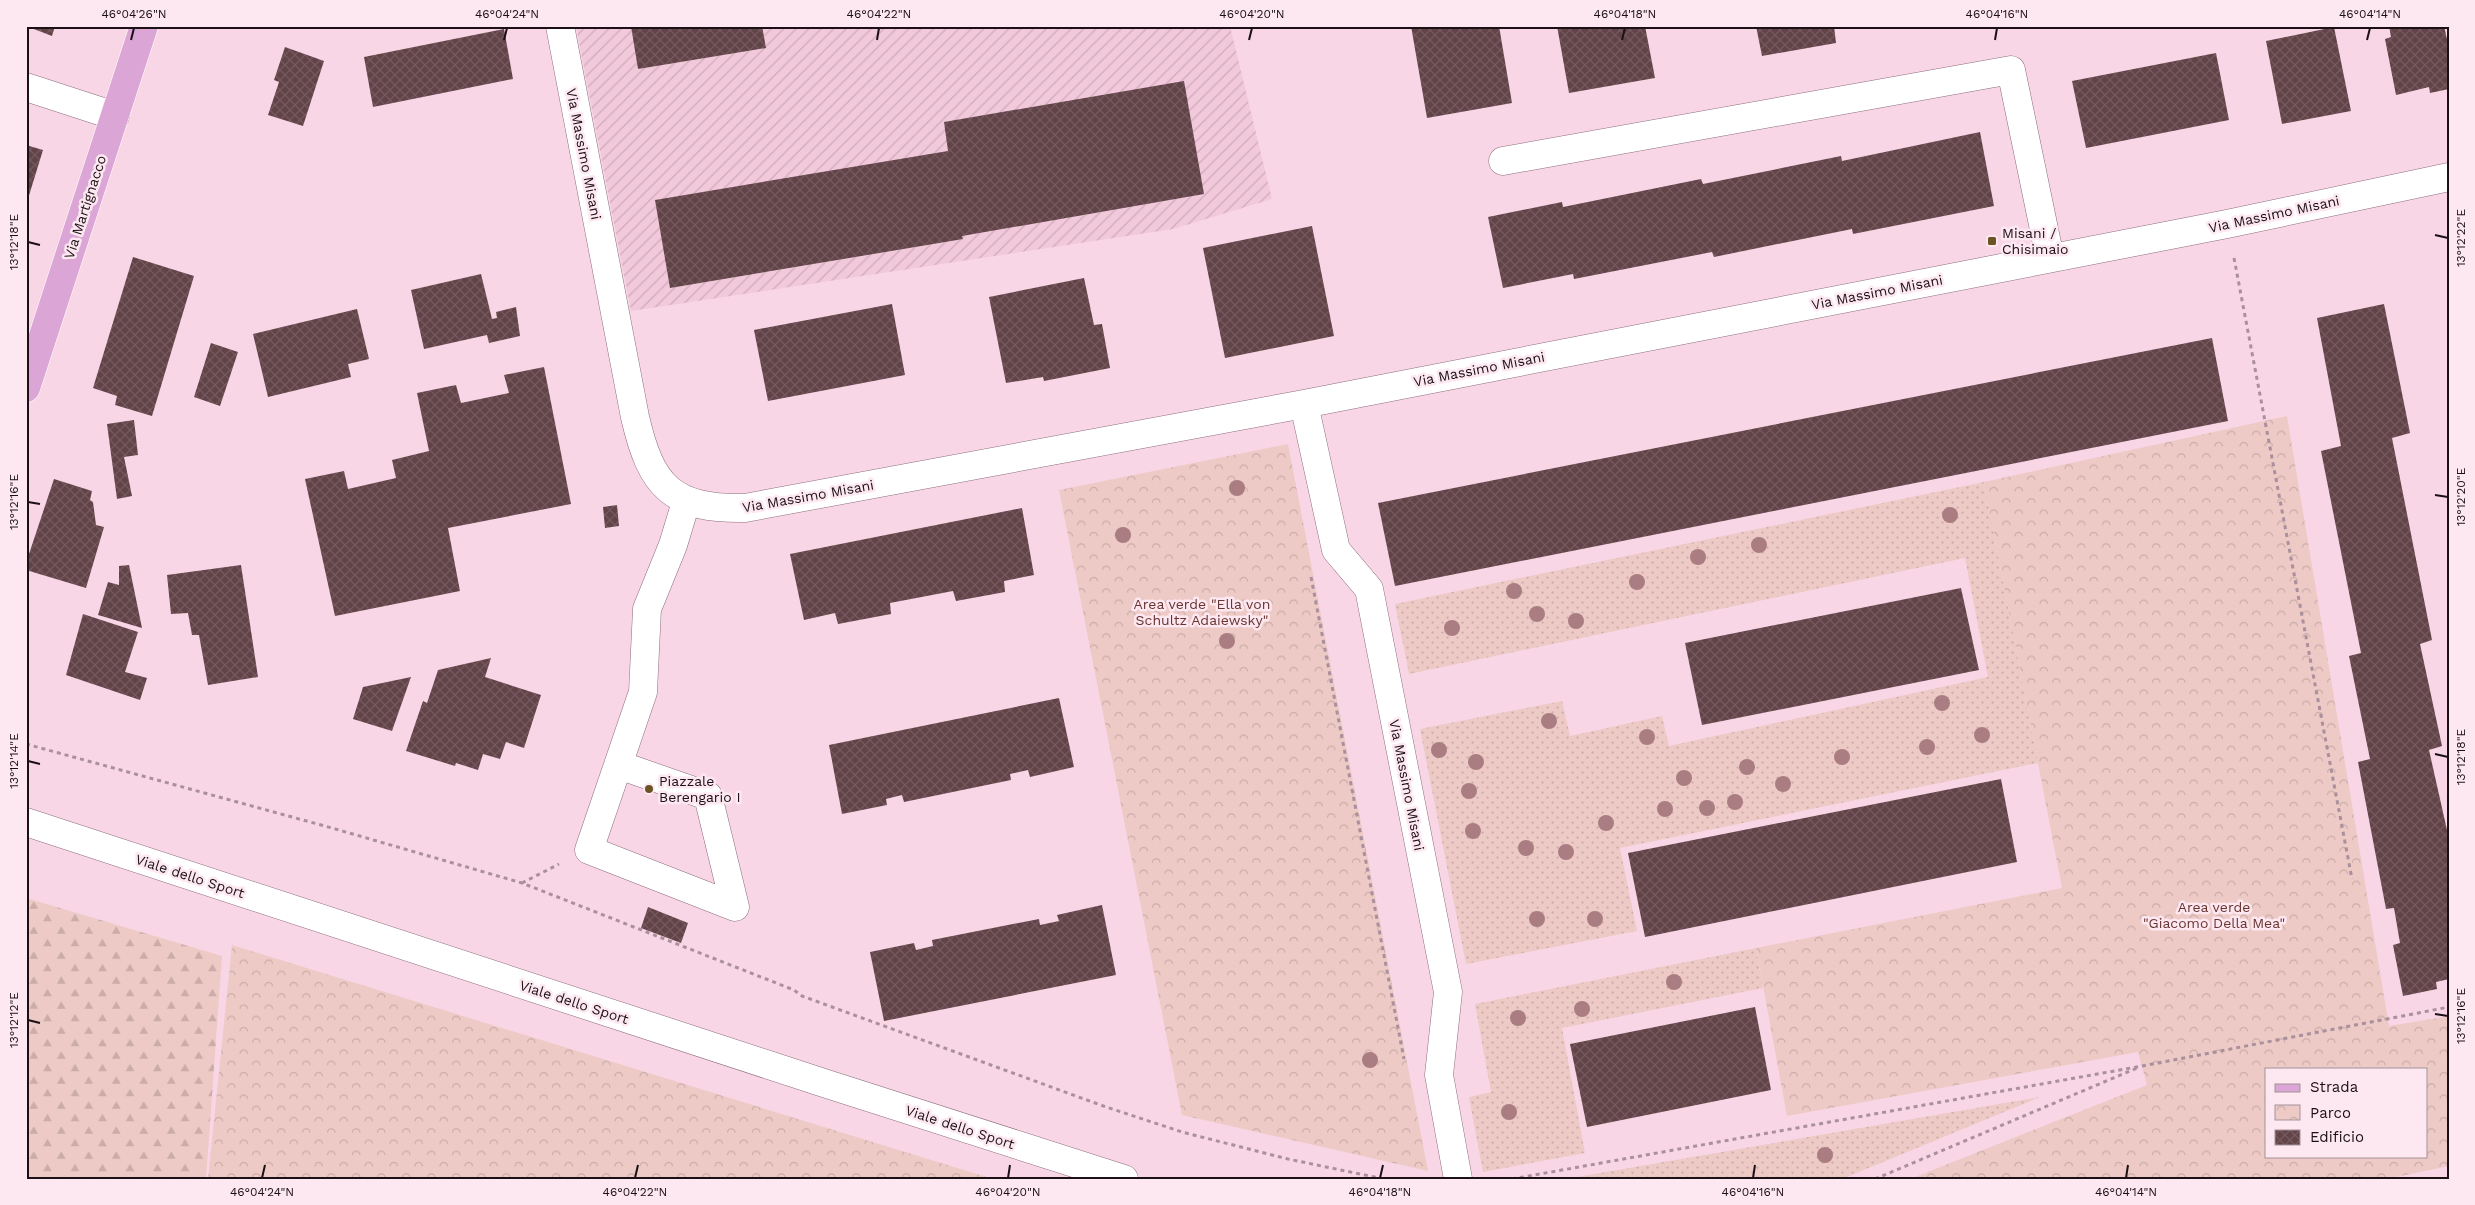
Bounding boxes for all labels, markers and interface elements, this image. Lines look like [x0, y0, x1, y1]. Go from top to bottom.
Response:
text: 46°04'26"N [101, 7, 167, 21]
text: 46°04'24"N [475, 7, 539, 21]
text: 46°04'22"N [847, 7, 911, 21]
text: 46°04'20"N [1219, 7, 1285, 21]
text: 46°04'18"N [1594, 7, 1656, 21]
text: 46°04'16"N [1966, 7, 2028, 21]
text: 46°04'14"N [2339, 7, 2401, 21]
street label: Via Massimo Misani [563, 87, 605, 221]
street label: Via Martignacco [61, 153, 109, 261]
street label: Via Massimo Misani [2207, 192, 2341, 236]
text: 13°12'22"E [2454, 209, 2468, 267]
text: 13°12'18"E [7, 214, 21, 270]
place label: Misani / Chisimaio [2002, 225, 2069, 257]
marker: Misani / Chisimaio [1986, 235, 1998, 247]
street label: Via Massimo Misani [1810, 271, 1944, 313]
street label: Via Massimo Misani [1412, 348, 1546, 390]
text: 13°12'20"E [2454, 467, 2468, 526]
text: 13°12'16"E [7, 474, 21, 530]
street label: Via Massimo Misani [741, 477, 875, 515]
park label: Area verde "Ella von Schultz Adaiewsky" [1134, 596, 1270, 628]
street label: Via Massimo Misani [1386, 718, 1428, 852]
text: 13°12'18"E [2454, 729, 2468, 785]
text: 13°12'14"E [7, 733, 21, 789]
place label: Piazzale Berengario I [659, 773, 741, 805]
marker: Piazzale Berengario I [643, 783, 655, 795]
street label: Viale dello Sport [133, 851, 247, 901]
park label: Area verde "Giacomo Della Mea" [2143, 899, 2285, 931]
street label: Viale dello Sport [517, 977, 631, 1027]
text: 13°12'16"E [2454, 988, 2468, 1044]
text: 13°12'12"E [7, 992, 21, 1048]
legend [2265, 1068, 2428, 1158]
text: Strada [2310, 1078, 2359, 1096]
street label: Viale dello Sport [903, 1102, 1017, 1152]
text: Parco [2310, 1104, 2351, 1122]
text: Edificio [2310, 1128, 2364, 1146]
text: 46°04'24"N [230, 1185, 294, 1199]
text: 46°04'22"N [603, 1185, 667, 1199]
text: 46°04'20"N [975, 1185, 1041, 1199]
text: 46°04'18"N [1349, 1185, 1411, 1199]
text: 46°04'16"N [1722, 1185, 1784, 1199]
text: 46°04'14"N [2095, 1185, 2157, 1199]

